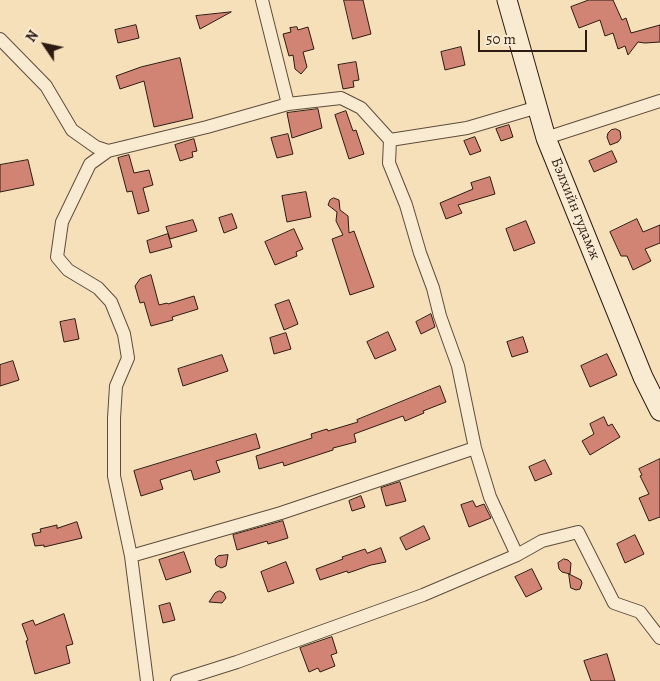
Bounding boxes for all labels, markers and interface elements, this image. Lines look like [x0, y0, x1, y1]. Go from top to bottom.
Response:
north arrow [20, 20, 70, 70]
scale bar [480, 20, 589, 52]
text: N [21, 27, 43, 46]
text: 50 m [486, 29, 516, 49]
street label: Бэлхийн гудамж [546, 155, 604, 263]

